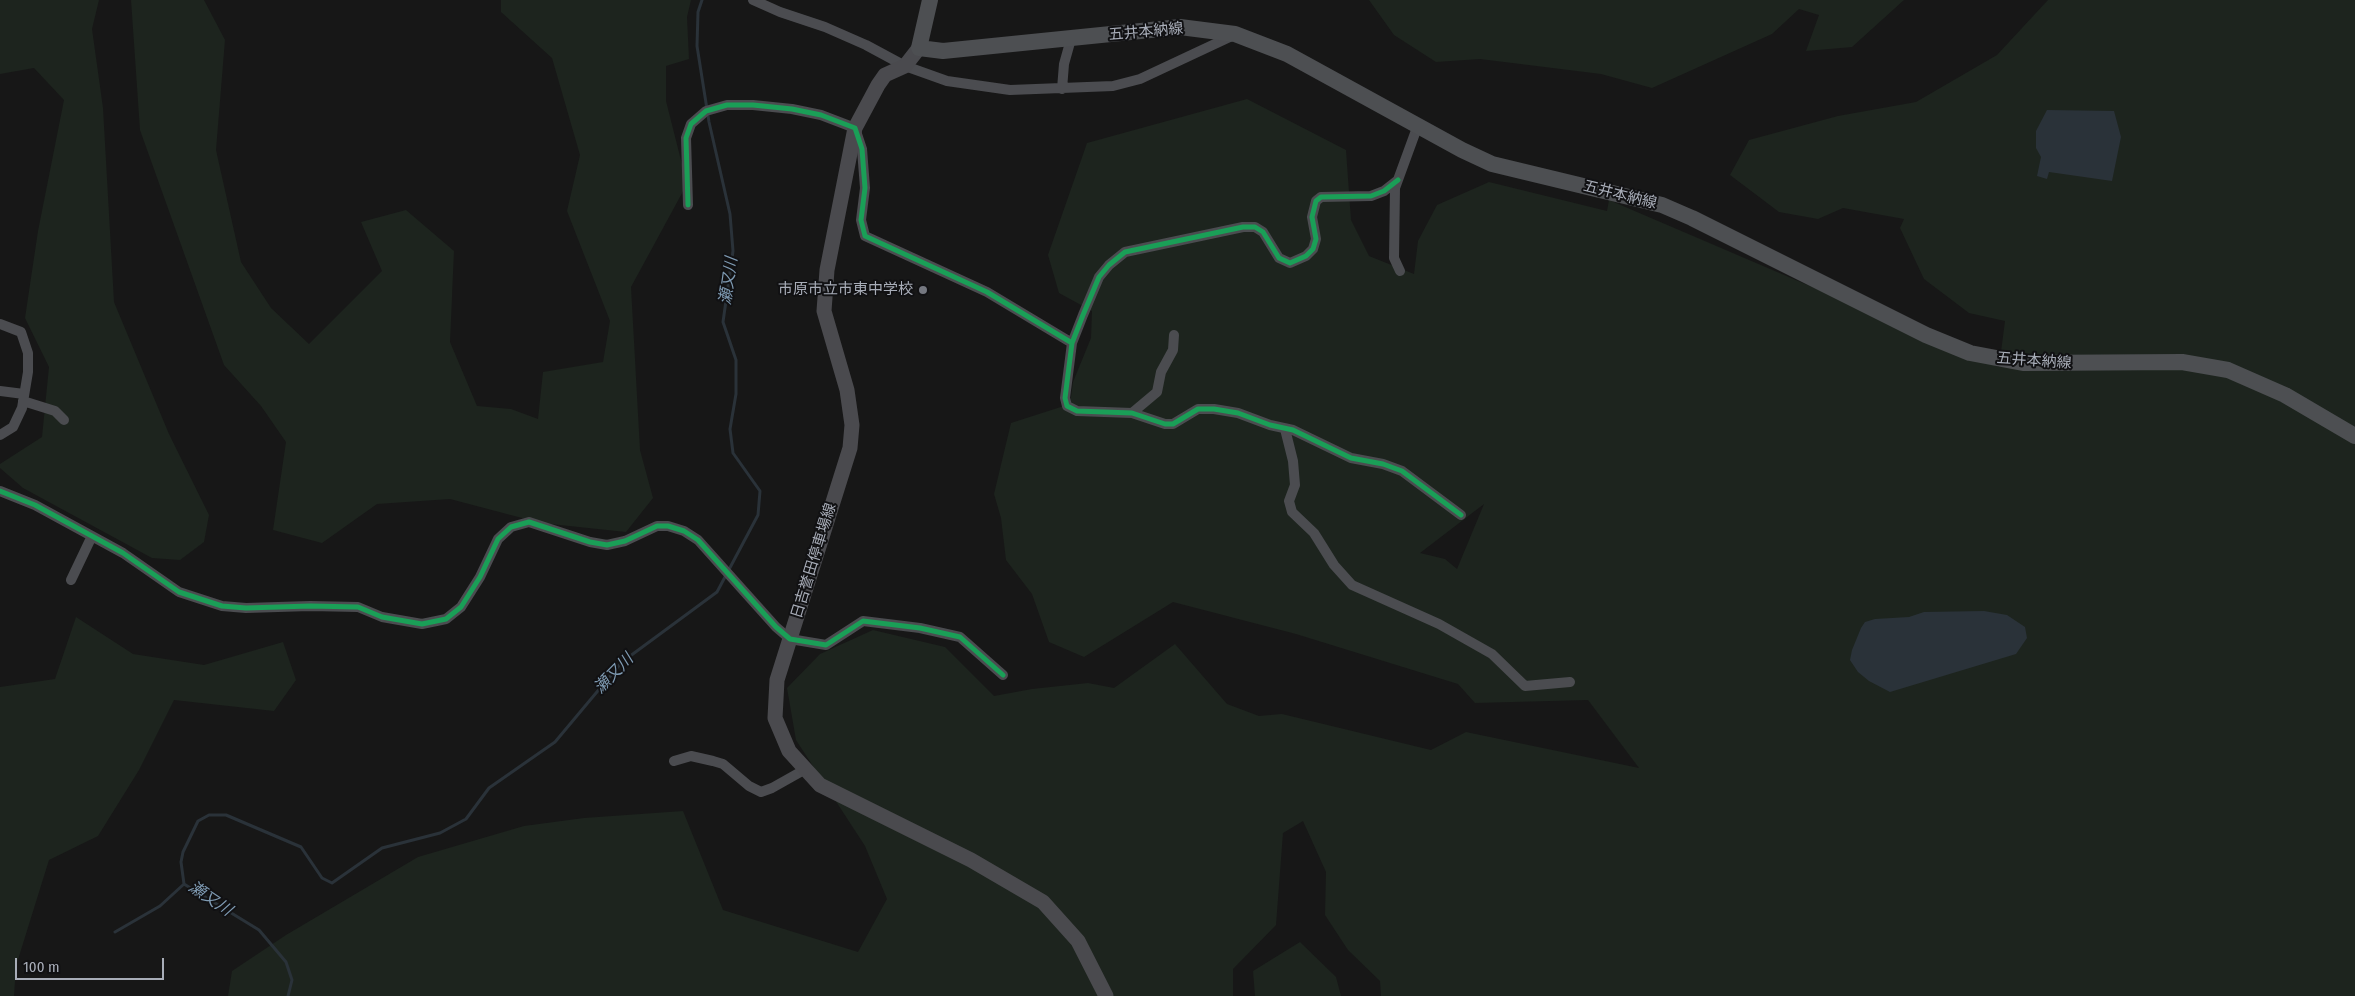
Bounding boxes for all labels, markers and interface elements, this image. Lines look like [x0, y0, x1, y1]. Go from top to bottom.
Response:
street label: 五井本納線 [1108, 20, 1184, 44]
street label: 五井本納線 [1581, 177, 1659, 213]
water label: 瀬又川 [716, 256, 742, 306]
place label: 市原市立市東中学校 [778, 281, 913, 299]
marker: 市原市立市東中学校 [917, 284, 929, 296]
street label: 五井本納線 [1996, 349, 2072, 373]
street label: 日吉誉田停車場線 [788, 501, 840, 621]
water label: 瀬又川 [590, 650, 638, 698]
water label: 瀬又川 [185, 878, 235, 920]
scale bar [18, 948, 166, 980]
text: 100 m [23, 958, 60, 976]

